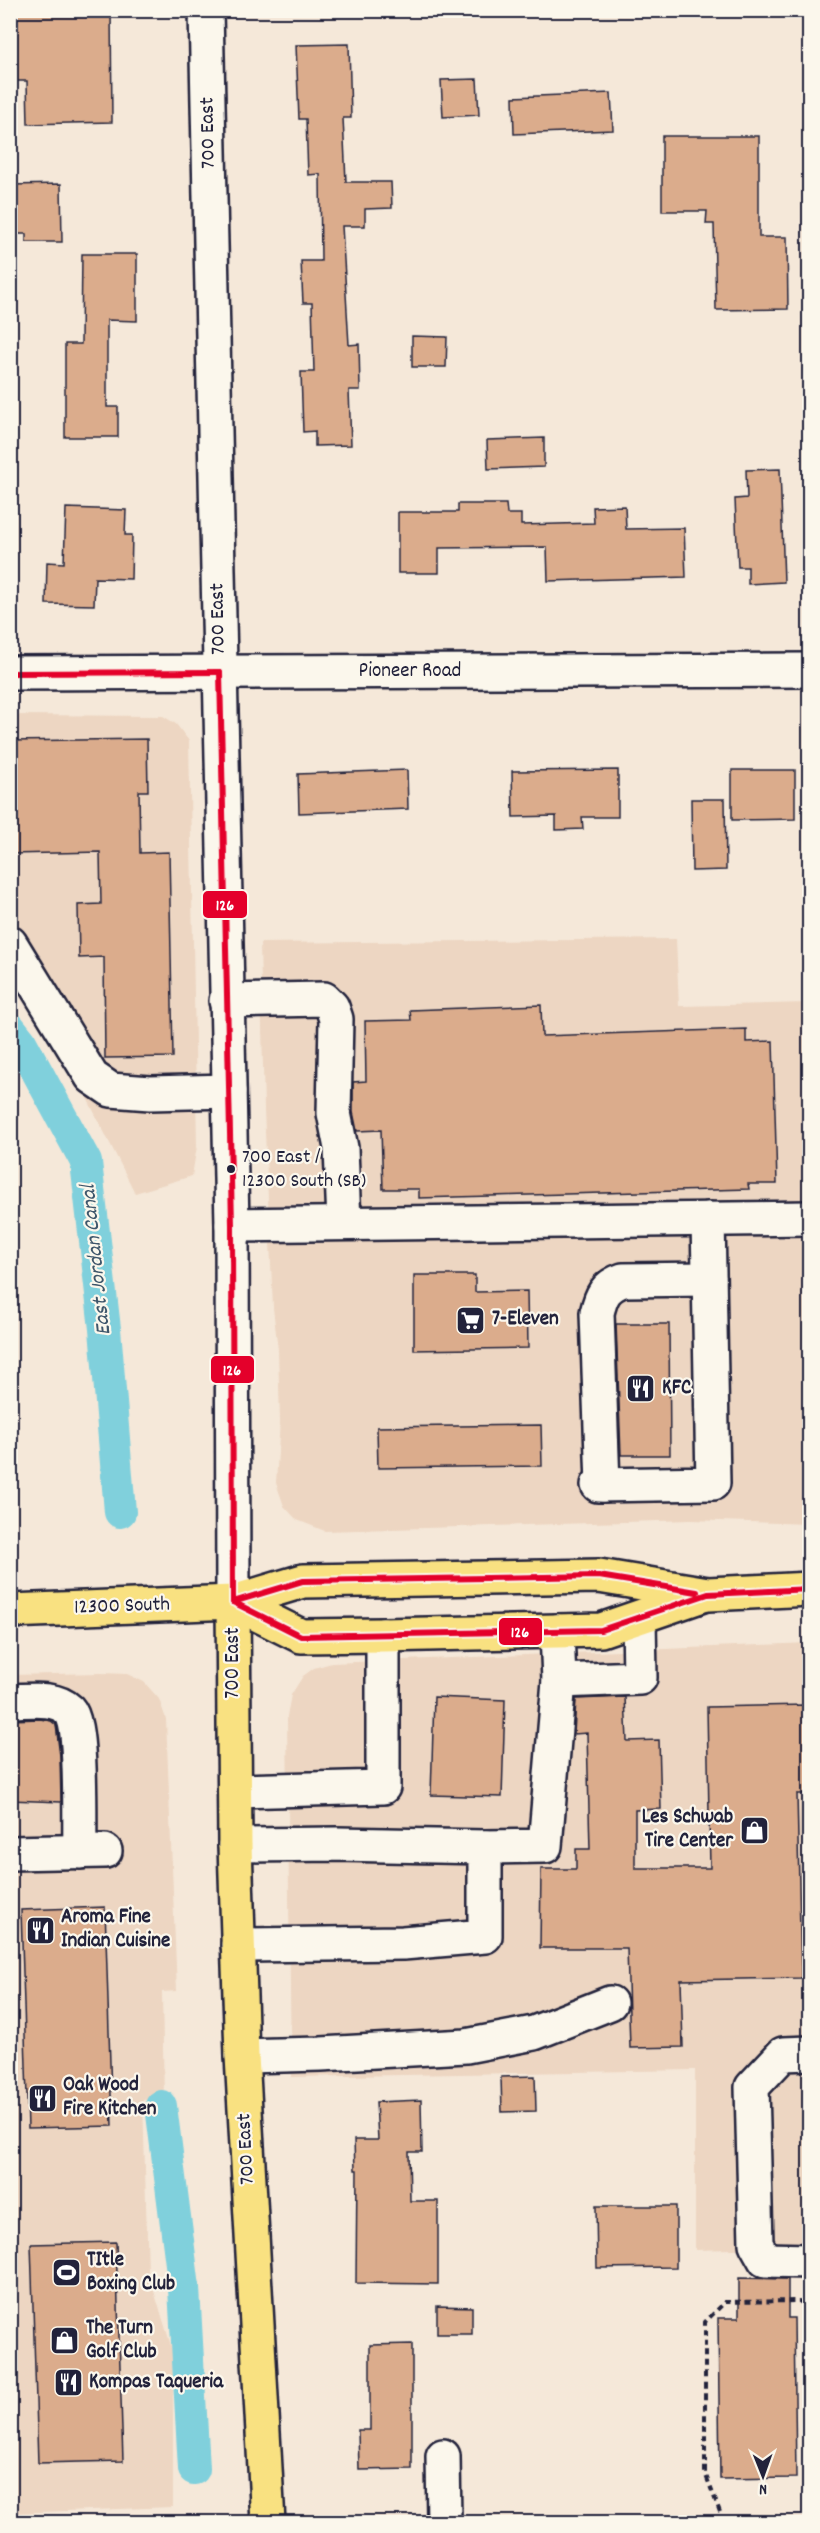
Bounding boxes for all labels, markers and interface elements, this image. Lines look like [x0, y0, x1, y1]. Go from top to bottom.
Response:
street label: 700 East [193, 97, 225, 169]
street label: 700 East [203, 583, 235, 655]
street label: Pioneer Road [359, 657, 461, 687]
line badge: 126 [202, 890, 248, 919]
text: 126 [216, 895, 234, 918]
place label: 700 East / 12300 South (SB) [242, 1144, 366, 1196]
marker: 700 East / 12300 South (SB) [225, 1163, 237, 1175]
water label: East Jordan Canal [73, 1181, 120, 1337]
supermarket icon: 7-Eleven [455, 1304, 487, 1336]
place label: 7-Eleven [492, 1305, 559, 1335]
line badge: 126 [210, 1355, 255, 1384]
text: 126 [223, 1360, 241, 1383]
restaurant icon: KFC [625, 1373, 657, 1405]
place label: KFC [662, 1374, 692, 1404]
street label: 12300 South [74, 1590, 170, 1624]
line badge: 126 [498, 1617, 543, 1646]
text: 126 [511, 1622, 529, 1645]
street label: 700 East [219, 1627, 249, 1699]
place label: Les Schwab Tire Center [642, 1803, 734, 1857]
shop icon: Les Schwab Tire Center [738, 1814, 770, 1846]
place label: Aroma Fine Indian Cuisine [61, 1903, 170, 1957]
restaurant icon: Aroma Fine Indian Cuisine [24, 1914, 56, 1946]
place label: Oak Wood Fire Kitchen [63, 2071, 157, 2125]
restaurant icon: Oak Wood Fire Kitchen [26, 2082, 58, 2114]
street label: 700 East [230, 2112, 264, 2186]
place label: TItle Boxing Club [87, 2246, 175, 2300]
sports icon: TItle Boxing Club [50, 2257, 82, 2289]
place label: The Turn Golf Club [86, 2314, 157, 2368]
shop icon: The Turn Golf Club [49, 2325, 81, 2357]
restaurant icon: Kompas Taqueria [52, 2367, 84, 2399]
place label: Kompas Taqueria [89, 2368, 224, 2398]
north arrow [733, 2446, 793, 2506]
text: N [759, 2477, 767, 2500]

